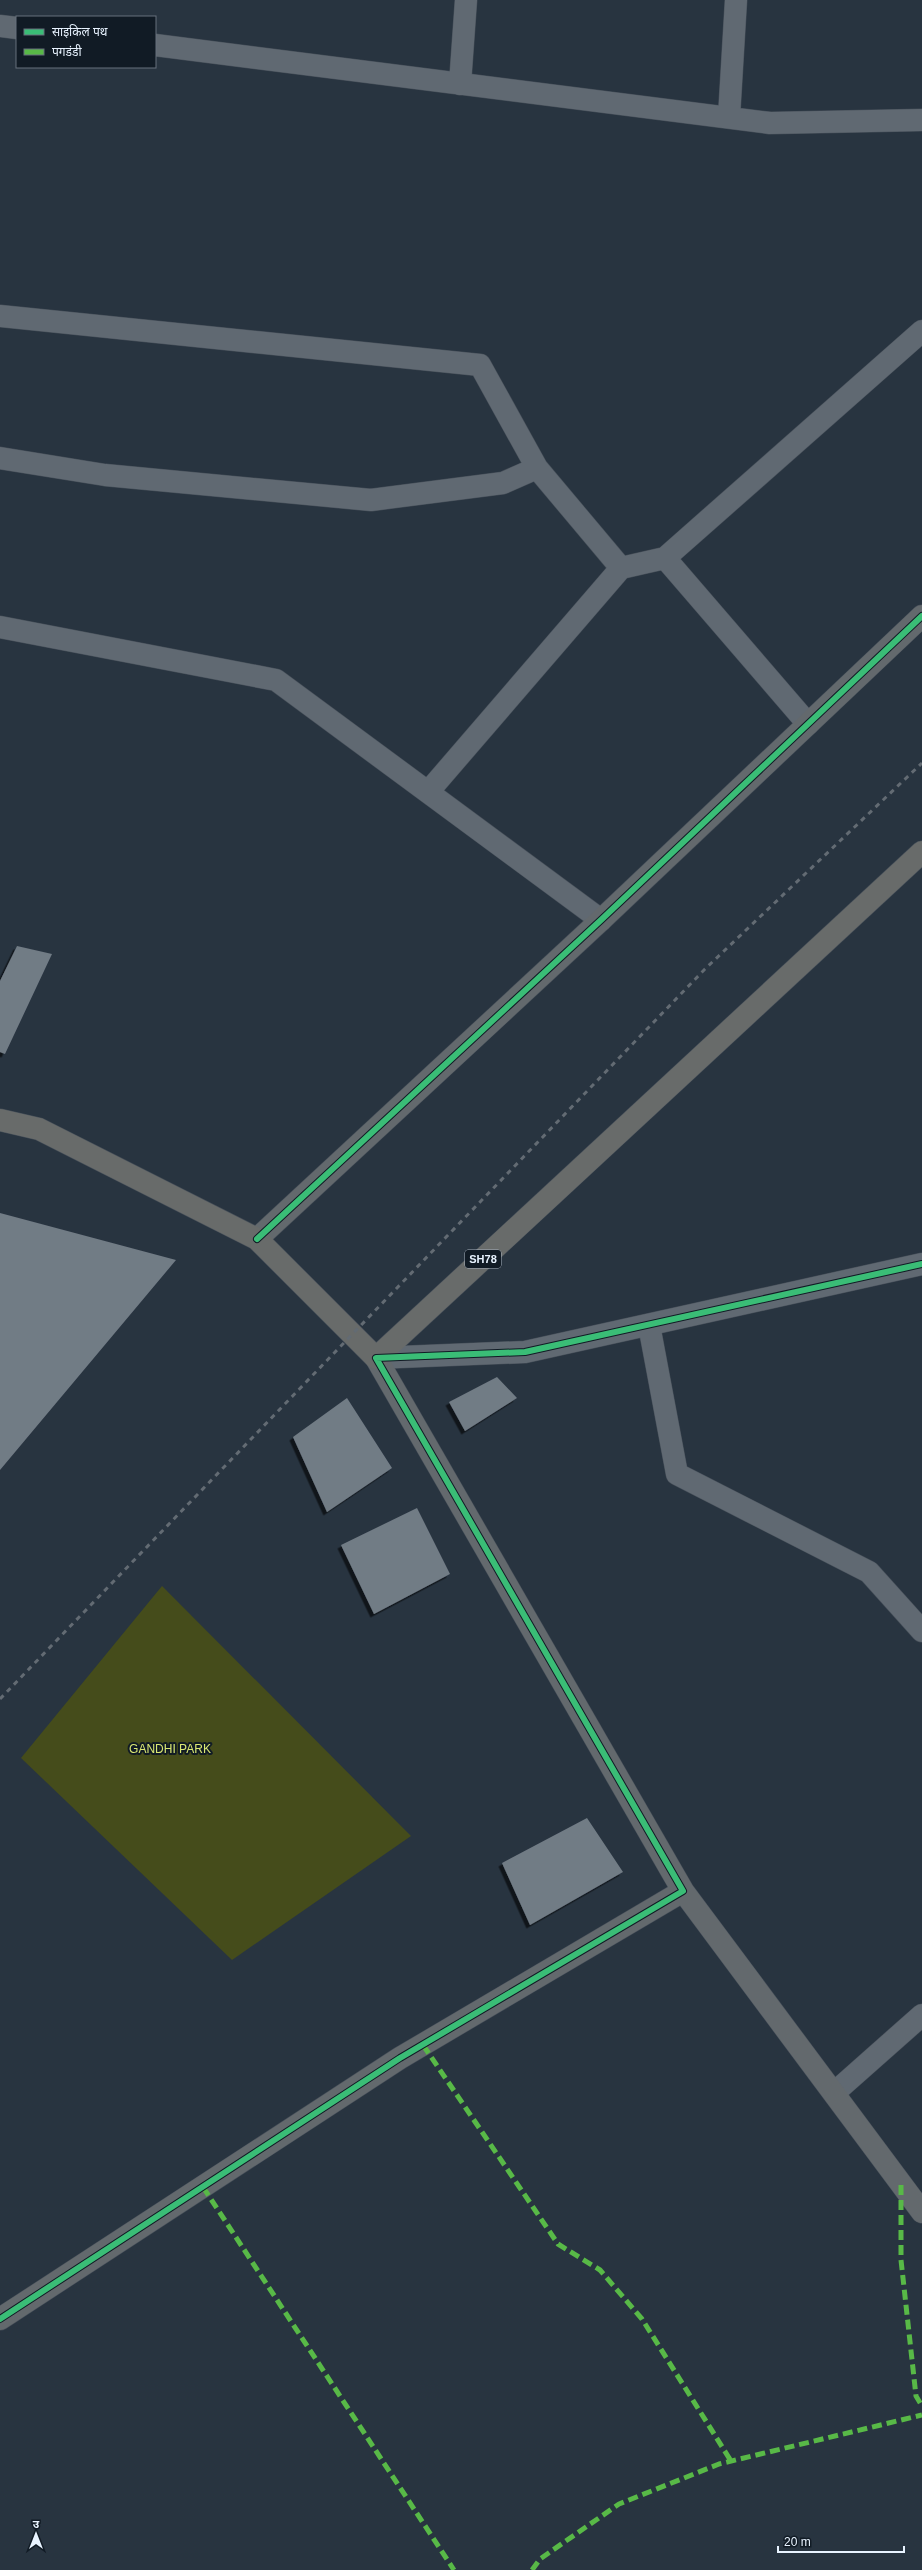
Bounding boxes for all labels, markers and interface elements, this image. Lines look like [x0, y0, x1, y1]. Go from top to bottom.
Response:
legend [16, 16, 156, 68]
text: साइकिल पथ [52, 24, 108, 39]
text: पगडंडी [52, 44, 82, 59]
road number: SH78 [465, 1250, 501, 1268]
park label: GANDHI PARK [129, 1742, 211, 1756]
north arrow [16, 2514, 56, 2554]
text: उ [33, 2518, 40, 2530]
scale bar [778, 2528, 904, 2554]
text: 20 m [784, 2535, 811, 2549]

